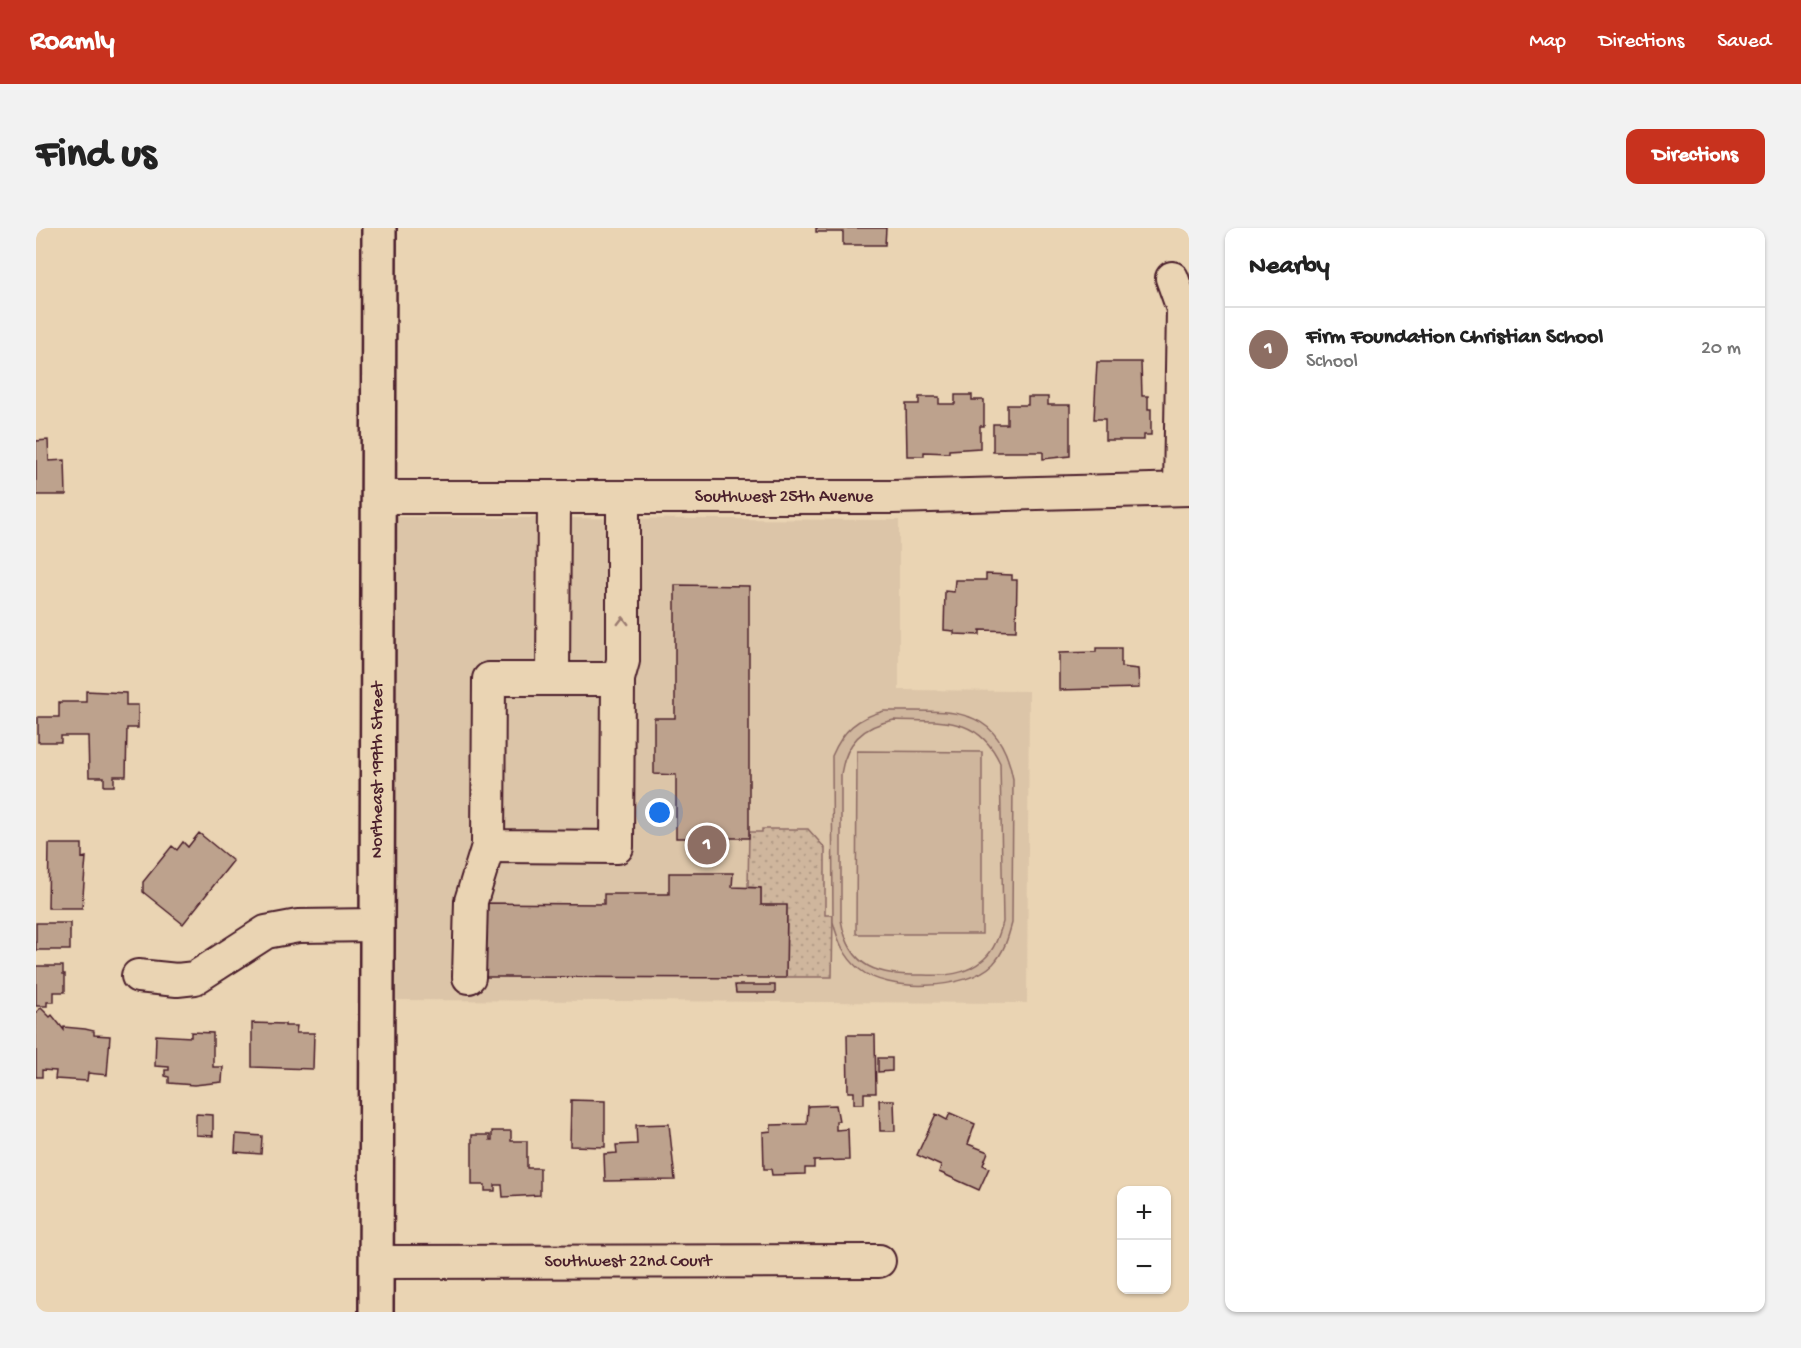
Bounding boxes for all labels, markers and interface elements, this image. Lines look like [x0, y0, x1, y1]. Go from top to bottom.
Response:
text: Roamly [30, 26, 115, 59]
text: Map [1529, 30, 1566, 55]
text: Directions [1599, 30, 1684, 55]
text: Saved [1717, 30, 1771, 55]
button: Directions [1626, 129, 1765, 184]
text: Find us [36, 132, 156, 181]
text: Nearby [1249, 252, 1330, 283]
text: Firm Foundation Christian School [1306, 325, 1603, 351]
text: 1 [1264, 338, 1273, 361]
text: 20 m [1701, 338, 1741, 361]
text: School [1306, 351, 1358, 374]
street label: Southwest 25th Avenue [695, 487, 874, 508]
one-way arrow [617, 617, 629, 626]
street label: Northeast 199th Street [367, 680, 388, 858]
your location [645, 798, 674, 827]
pin: 1 [688, 822, 726, 868]
map controls [1117, 1186, 1171, 1294]
button: + [1117, 1186, 1171, 1240]
button: − [1117, 1240, 1171, 1294]
street label: Southwest 22nd Court [544, 1251, 713, 1272]

